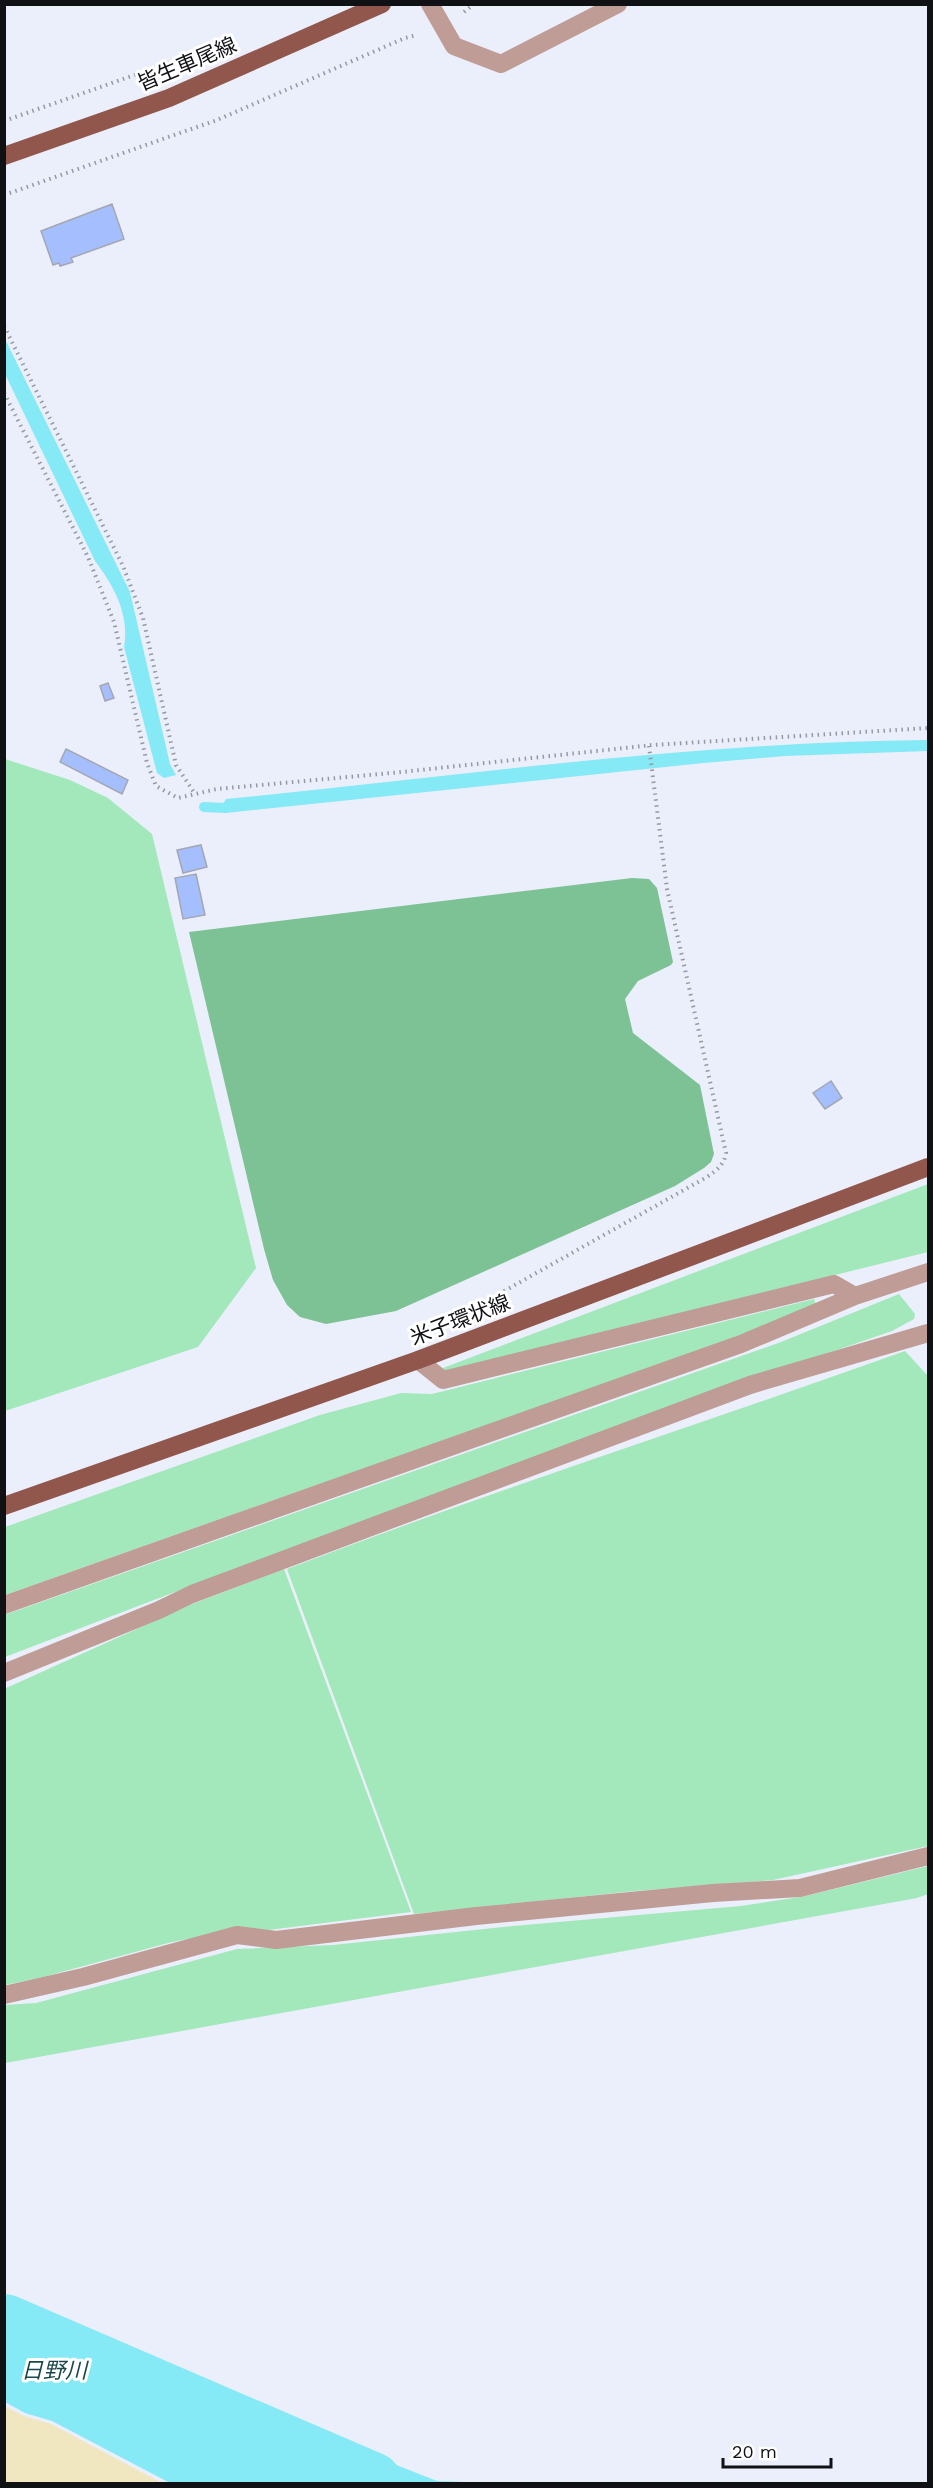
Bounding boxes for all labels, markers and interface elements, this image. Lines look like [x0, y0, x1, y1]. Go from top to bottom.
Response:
street label: 皆生車尾線 [134, 32, 240, 96]
street label: 米子環状線 [406, 1289, 513, 1350]
water label: 日野川 [21, 2358, 89, 2383]
scale bar [723, 2431, 831, 2469]
text: 20 m [732, 2441, 777, 2462]

